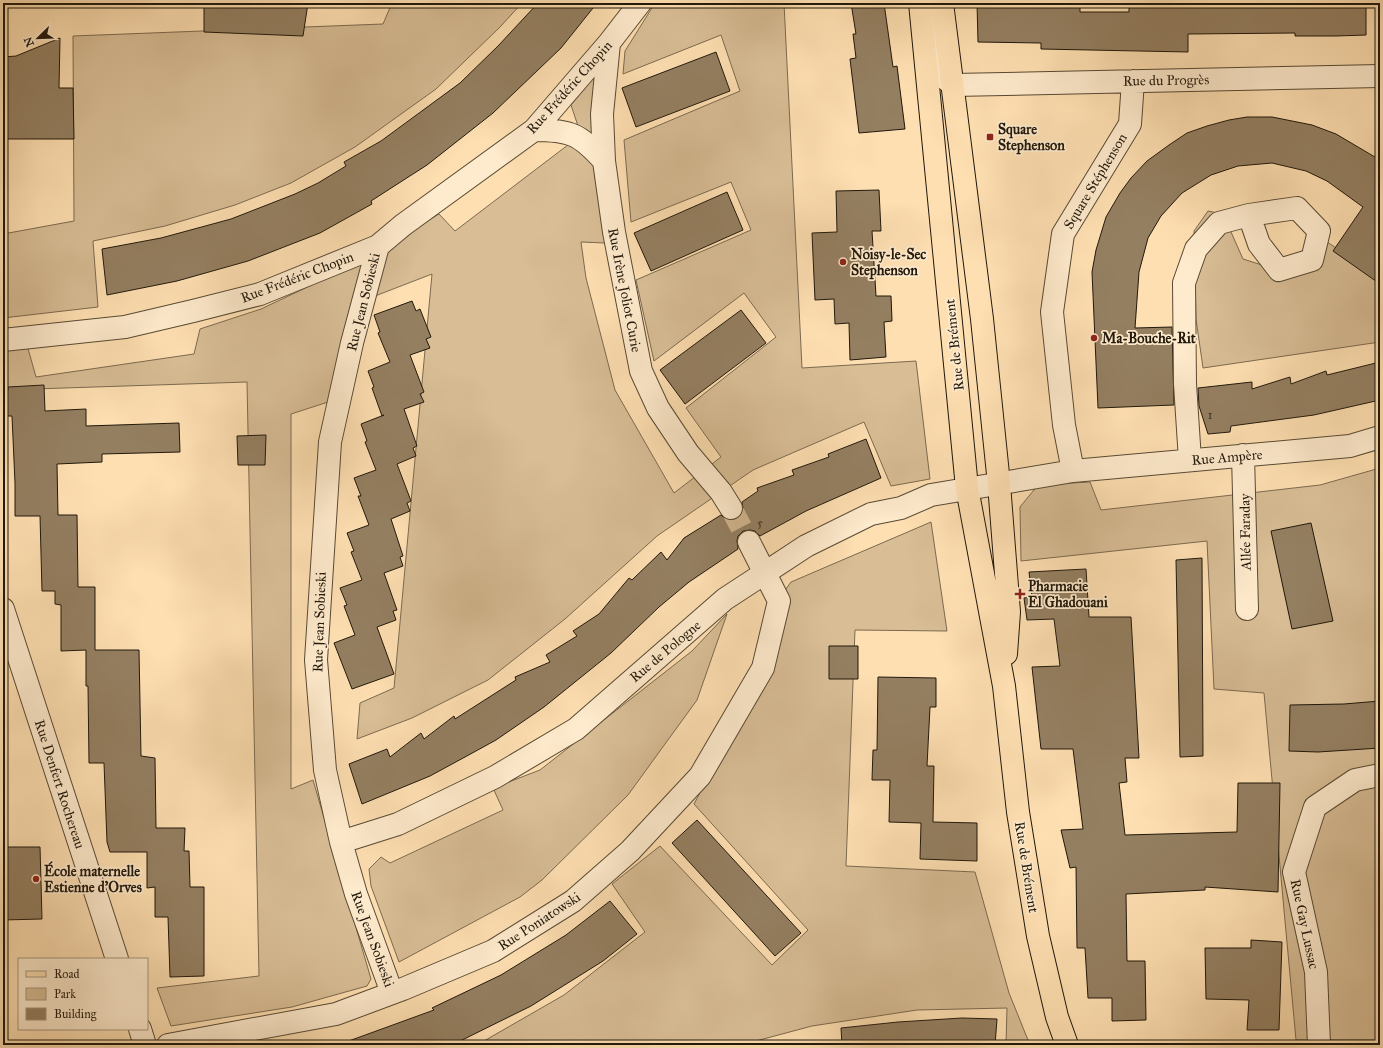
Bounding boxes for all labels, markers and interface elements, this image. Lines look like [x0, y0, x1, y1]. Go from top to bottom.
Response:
north arrow [18, 18, 58, 58]
text: N [21, 34, 37, 49]
street label: Rue Frédéric Chopin [523, 37, 616, 137]
street label: Rue du Progrès [1123, 71, 1209, 90]
place label: Square Stephenson [998, 121, 1065, 155]
street label: Square Stéphenson [1060, 130, 1132, 233]
marker: Square Stephenson [985, 132, 995, 142]
street label: Rue Irène Joliot Curie [603, 226, 645, 354]
place label: Noisy-le-Sec Stephenson [851, 246, 926, 280]
street label: Rue Frédéric Chopin [238, 248, 356, 307]
street label: Rue Jean Sobieski [343, 251, 385, 353]
marker: Noisy-le-Sec Stephenson [838, 257, 848, 267]
street label: Rue de Brément [941, 298, 968, 392]
place label: Ma-Bouche-Rit [1102, 330, 1196, 347]
marker: Ma-Bouche-Rit [1089, 333, 1099, 343]
house number: 1 [1208, 408, 1213, 422]
street label: Rue Ampère [1191, 446, 1263, 469]
street label: Allée Faraday [1236, 493, 1255, 572]
house number: 5 [757, 516, 763, 530]
street label: Rue Jean Sobieski [309, 571, 331, 673]
place label: Pharmacie El Ghadouani [1028, 578, 1108, 611]
marker: Pharmacie El Ghadouani [1015, 589, 1025, 599]
street label: Rue de Pologne [626, 617, 704, 686]
street label: Rue Denfert Rochereau [31, 717, 89, 851]
street label: Rue de Brément [1011, 820, 1042, 914]
place label: École maternelle Estienne d'Orves [44, 861, 142, 896]
marker: École maternelle Estienne d'Orves [31, 874, 41, 884]
street label: Rue Gay Lussac [1287, 878, 1322, 971]
street label: Rue Poniatowski [495, 888, 584, 954]
street label: Rue Jean Sobieski [346, 889, 398, 990]
legend [18, 958, 148, 1030]
text: Road [54, 967, 80, 981]
text: Park [54, 987, 76, 1001]
text: Building [54, 1007, 97, 1022]

